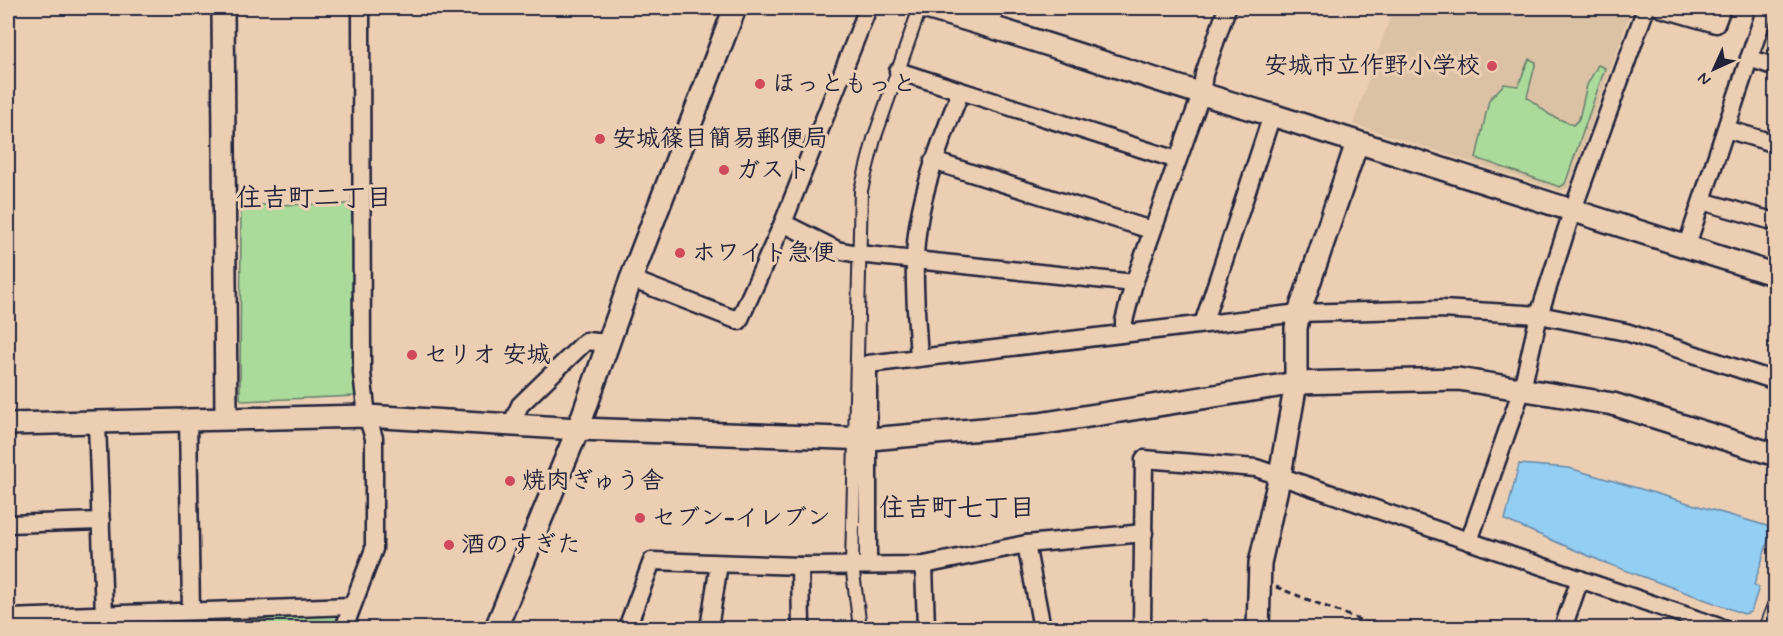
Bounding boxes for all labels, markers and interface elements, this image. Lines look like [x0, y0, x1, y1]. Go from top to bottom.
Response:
north arrow [1684, 39, 1744, 99]
place label: 安城市立作野小学校 [1264, 51, 1480, 82]
marker: 安城市立作野小学校 [1485, 59, 1499, 73]
text: N [1693, 67, 1716, 90]
place label: ほっともっと [772, 69, 916, 100]
marker: ほっともっと [753, 77, 767, 91]
place label: 安城篠目簡易郵便局 [612, 124, 828, 155]
marker: 安城篠目簡易郵便局 [593, 132, 607, 146]
place label: ガスト [736, 155, 810, 186]
marker: ガスト [717, 163, 731, 177]
district label: 住吉町二丁目 [236, 182, 392, 216]
place label: ホワイト急便 [692, 238, 836, 269]
marker: ホワイト急便 [673, 246, 687, 260]
place label: セリオ 安城 [424, 340, 550, 371]
marker: セリオ 安城 [405, 348, 419, 362]
place label: 焼肉ぎゅう舎 [522, 466, 664, 497]
marker: 焼肉ぎゅう舎 [503, 474, 517, 488]
district label: 住吉町七丁目 [879, 492, 1035, 526]
place label: セブン-イレブン [652, 503, 831, 534]
marker: セブン-イレブン [633, 511, 647, 525]
place label: 酒のすぎた [461, 530, 581, 561]
marker: 酒のすぎた [442, 538, 456, 552]

